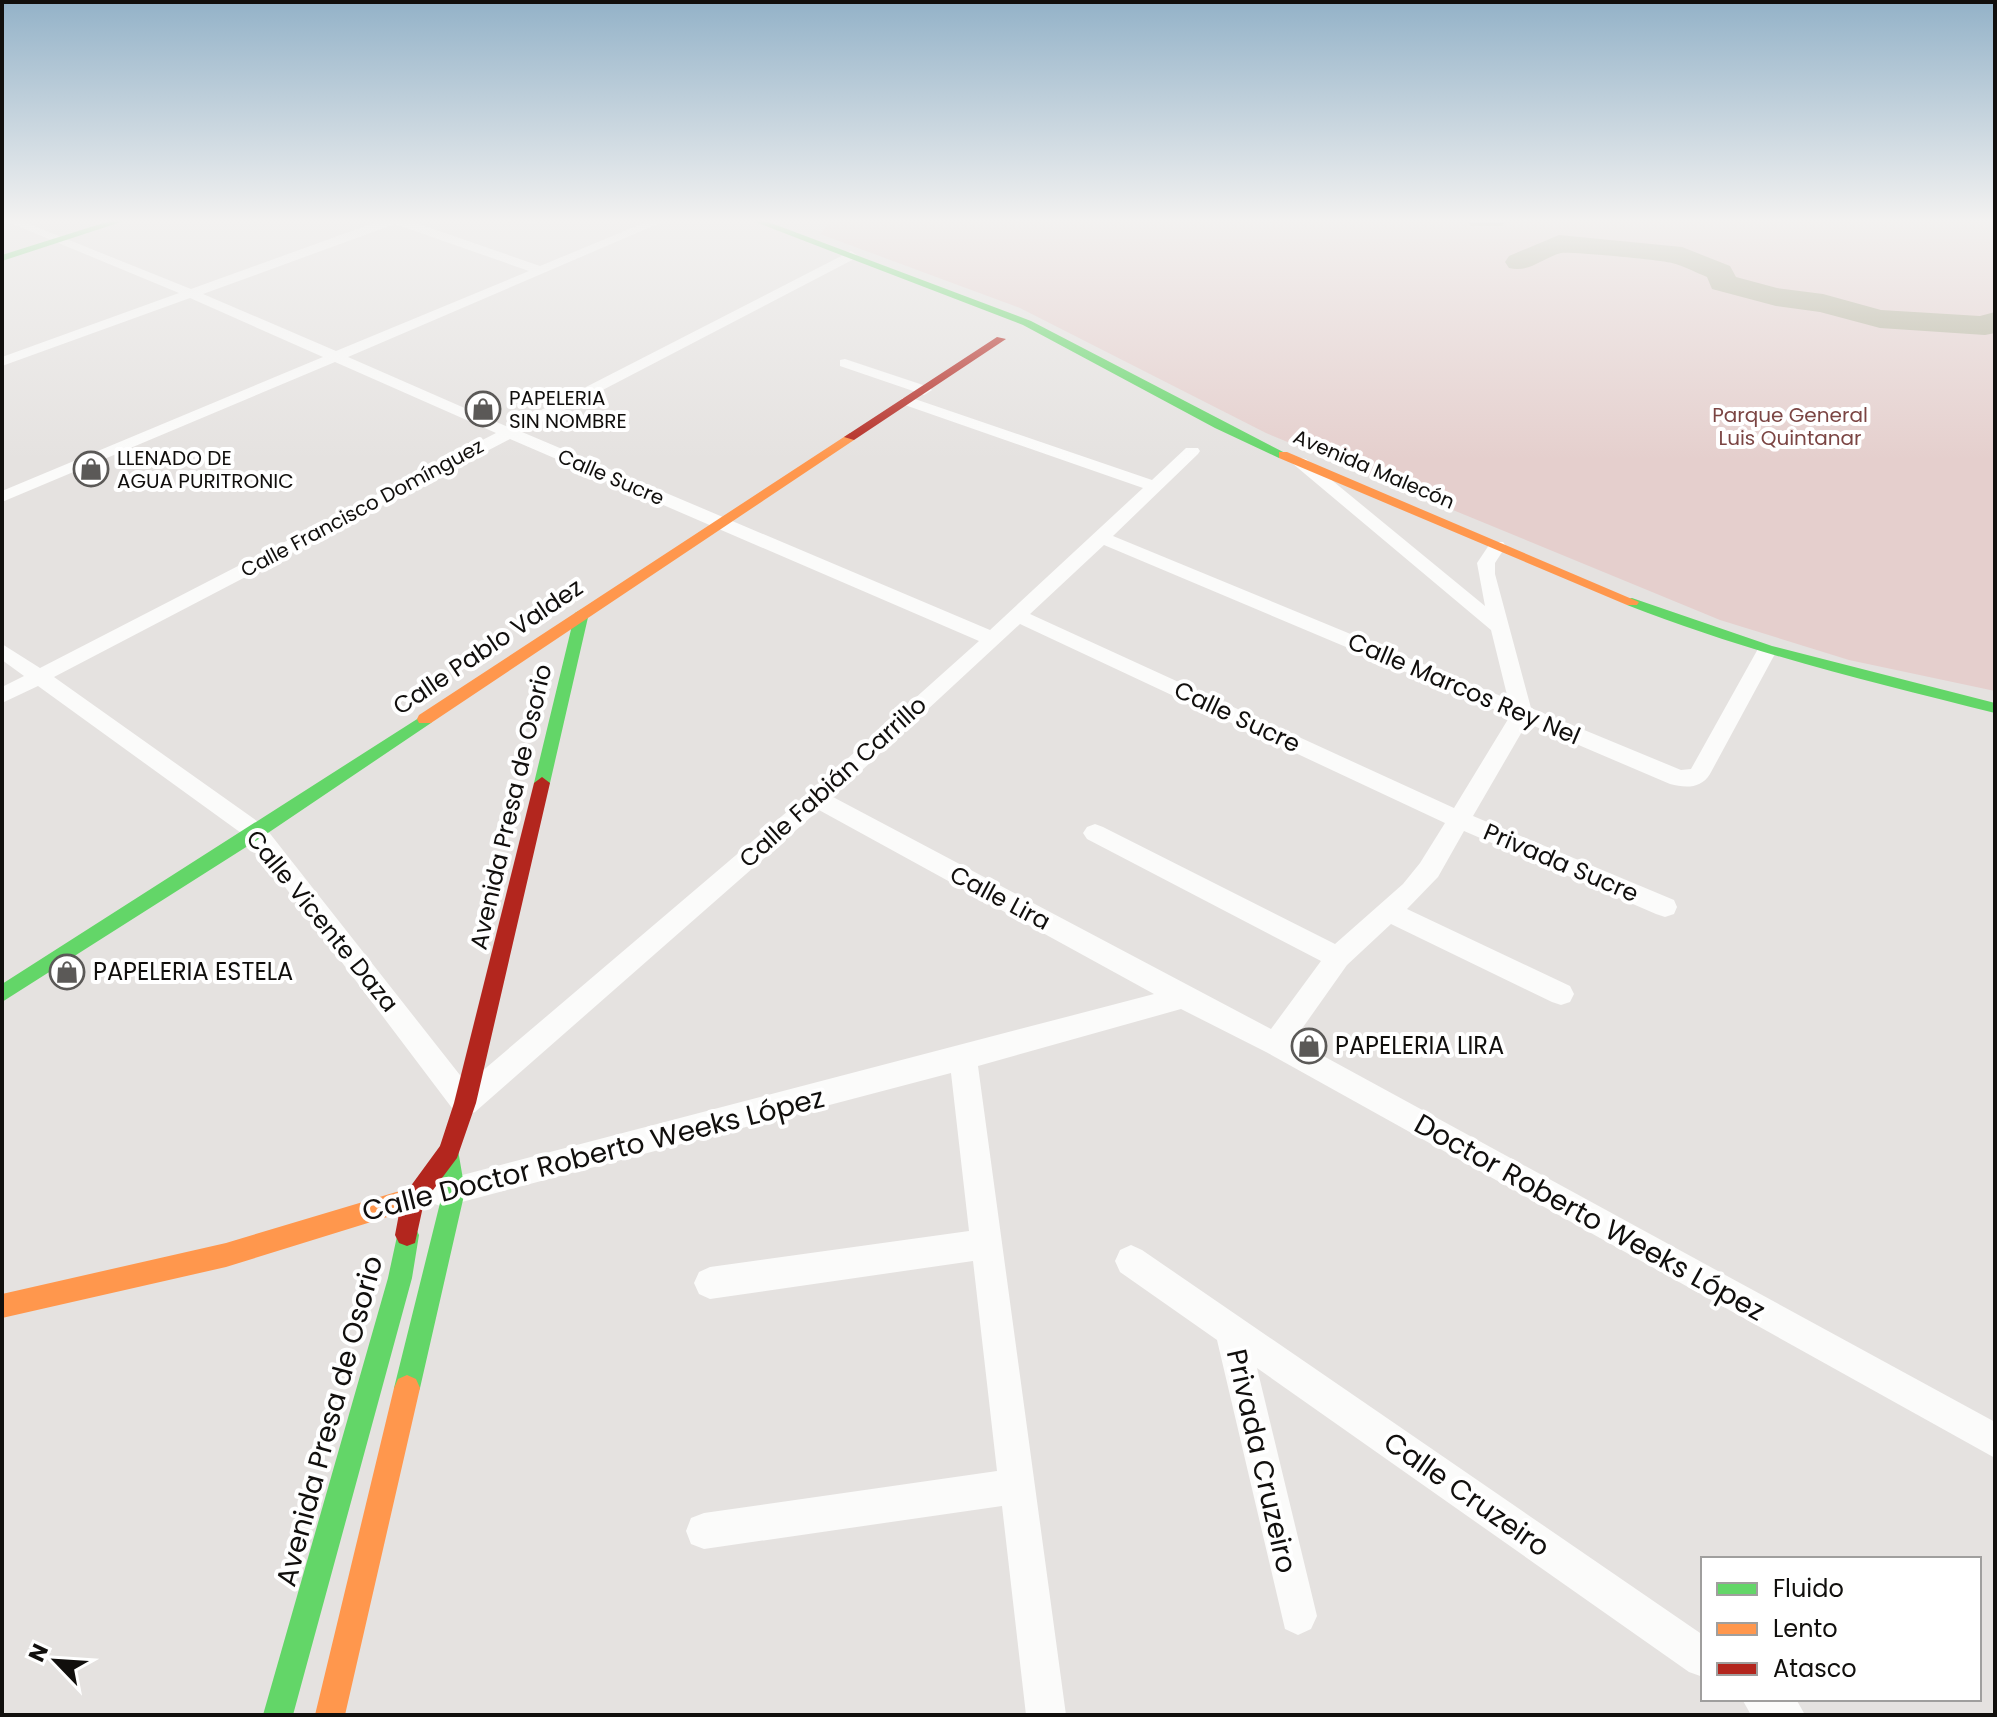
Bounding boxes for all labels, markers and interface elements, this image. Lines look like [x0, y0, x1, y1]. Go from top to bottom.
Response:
place label: PAPELERIA SIN NOMBRE [509, 384, 627, 435]
shop icon: PAPELERIA SIN NOMBRE [464, 390, 502, 428]
park label: Parque General Luis Quintanar [1712, 401, 1868, 452]
street label: Avenida Malecón [1289, 422, 1459, 516]
street label: Calle Francisco Domínguez [236, 432, 488, 584]
street label: Calle Sucre [553, 442, 669, 512]
place label: LLENADO DE AGUA PURITRONIC [117, 444, 294, 495]
shop icon: LLENADO DE AGUA PURITRONIC [72, 450, 110, 488]
street label: Calle Pablo Valdez [386, 571, 589, 722]
street label: Calle Marcos Rey Nel [1343, 625, 1586, 752]
street label: Avenida Presa de Osorio [462, 661, 559, 953]
street label: Calle Sucre [1169, 673, 1306, 760]
street label: Calle Fabián Carrillo [732, 688, 934, 875]
street label: Privada Sucre [1479, 815, 1644, 910]
street label: Calle Vicente Daza [239, 823, 406, 1019]
street label: Calle Lira [944, 857, 1056, 938]
shop icon: PAPELERIA ESTELA [48, 953, 86, 991]
place label: PAPELERIA ESTELA [93, 955, 293, 988]
shop icon: PAPELERIA LIRA [1290, 1027, 1328, 1065]
place label: PAPELERIA LIRA [1335, 1029, 1504, 1062]
street label: Calle Doctor Roberto Weeks López [358, 1078, 828, 1231]
street label: Doctor Roberto Weeks López [1407, 1104, 1772, 1330]
street label: Avenida Presa de Osorio [267, 1252, 392, 1591]
street label: Privada Cruzeiro [1217, 1345, 1306, 1577]
street label: Calle Cruzeiro [1376, 1423, 1558, 1566]
legend [1701, 1557, 1981, 1701]
text: Fluido [1773, 1572, 1844, 1605]
text: Lento [1773, 1612, 1838, 1645]
north arrow [16, 1621, 96, 1701]
text: N [21, 1639, 56, 1667]
text: Atasco [1773, 1652, 1857, 1685]

